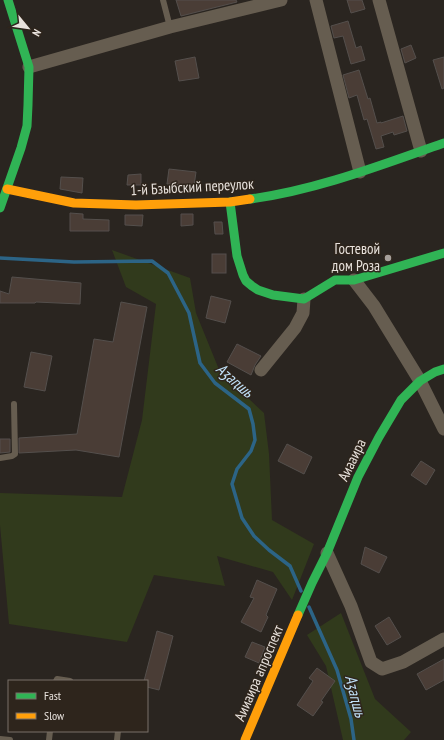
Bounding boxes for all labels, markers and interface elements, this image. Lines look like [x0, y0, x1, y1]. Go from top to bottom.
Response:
north arrow [8, 8, 48, 48]
text: N [29, 27, 44, 39]
street label: 1-й Бзыбский переулок [130, 174, 255, 199]
place label: Гостевой дом Роза [332, 239, 380, 275]
marker: Гостевой дом Роза [383, 253, 393, 263]
water label: Аӡаԥшь [212, 358, 258, 402]
street label: Аиааира [333, 435, 370, 484]
street label: Аииаира апроспект [230, 622, 287, 724]
water label: Аӡаԥшь [341, 673, 371, 720]
legend [8, 680, 148, 732]
text: Fast [44, 688, 62, 703]
text: Slow [44, 708, 65, 723]

